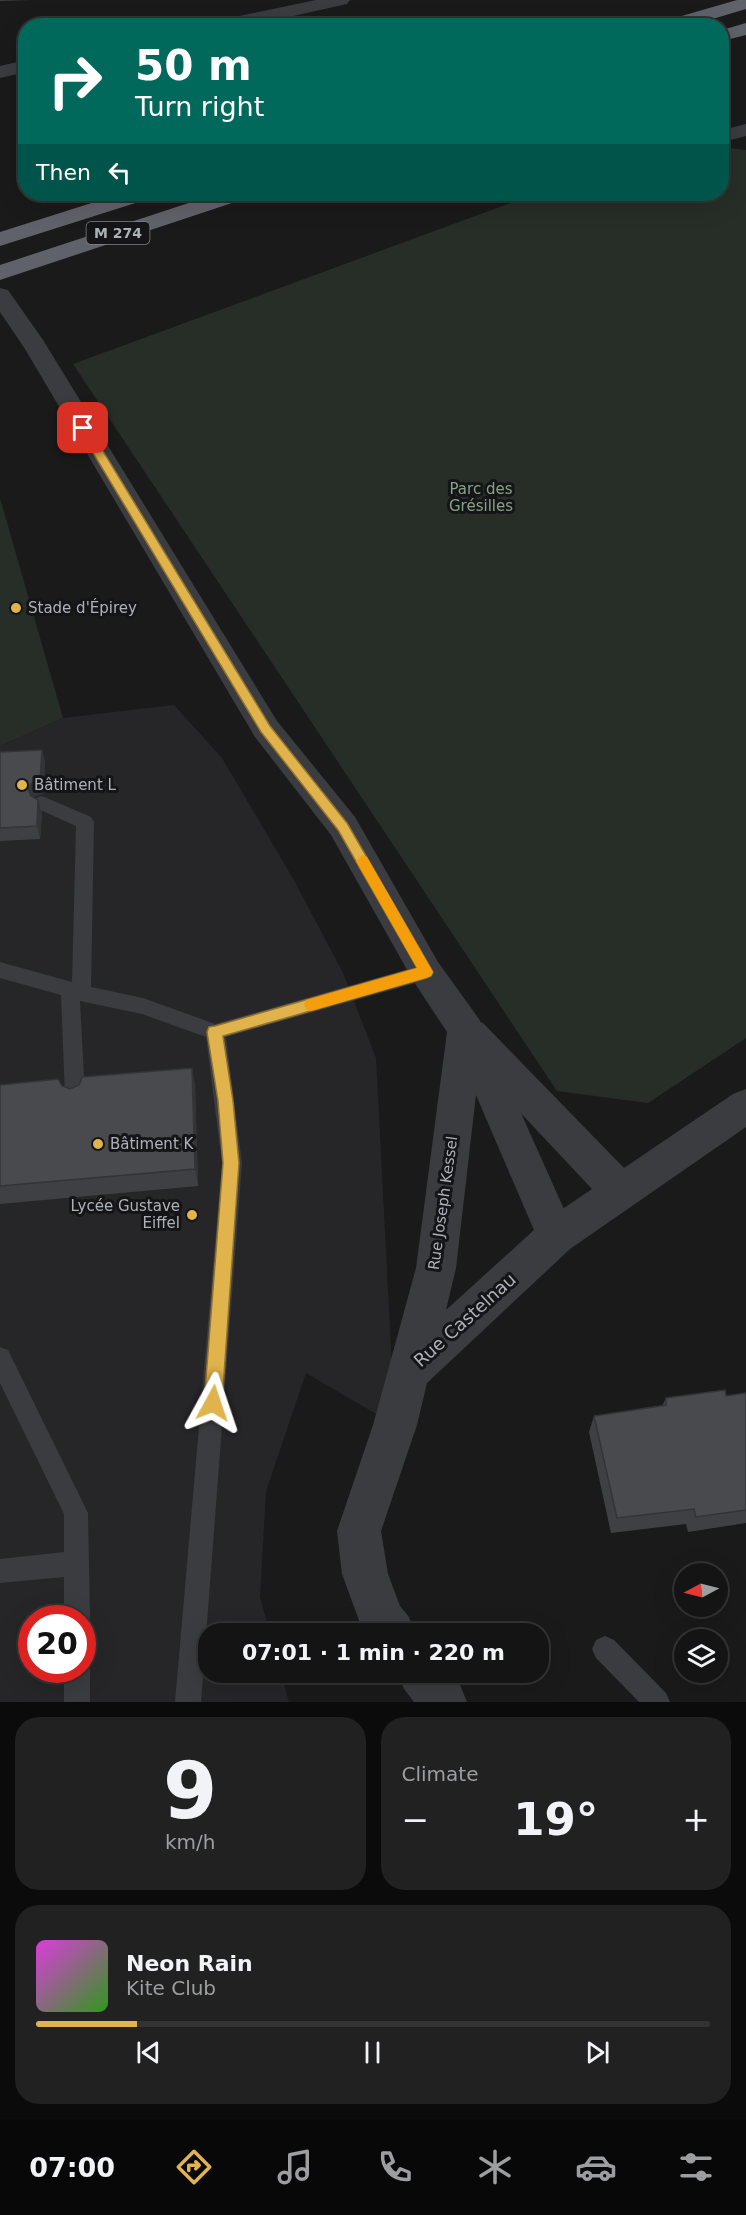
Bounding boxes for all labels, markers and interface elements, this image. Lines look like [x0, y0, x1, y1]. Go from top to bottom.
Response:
text: 50 m [135, 41, 252, 90]
icon: right [36, 42, 114, 120]
text: Turn right [135, 91, 264, 122]
icon: left [103, 156, 136, 189]
text: Then [36, 160, 91, 185]
road number: M 274 [86, 222, 150, 244]
pin [57, 402, 108, 453]
icon: arrive [66, 411, 99, 444]
park label: Parc des Grésilles [449, 480, 513, 515]
place label: Stade d'Épirey [28, 598, 137, 617]
marker: Stade d'Épirey [9, 601, 23, 615]
place label: Bâtiment L [34, 776, 117, 794]
marker: Bâtiment L [15, 778, 29, 792]
place label: Bâtiment K [110, 1135, 195, 1153]
street label: Rue Joseph Kessel [425, 1135, 461, 1271]
marker: Bâtiment K [91, 1137, 105, 1151]
place label: Lycée Gustave Eiffel [71, 1197, 180, 1232]
marker: Lycée Gustave Eiffel [185, 1208, 199, 1222]
street label: Rue Castelnau [409, 1268, 520, 1371]
position arrow [181, 1371, 245, 1435]
north arrow [674, 1563, 728, 1617]
map controls [674, 1563, 728, 1683]
speed limit sign: 20 [18, 1605, 96, 1683]
button: layers [674, 1629, 728, 1683]
text: 07:01 · 1 min · 220 m [242, 1640, 505, 1665]
text: 9 [163, 1746, 217, 1836]
text: Climate [402, 1762, 478, 1786]
text: 19° [513, 1793, 598, 1846]
text: − [402, 1800, 429, 1839]
text: + [682, 1800, 710, 1839]
text: km/h [165, 1830, 215, 1854]
text: Neon Rain [126, 1951, 253, 1976]
text: Kite Club [126, 1976, 216, 2000]
icon: previous [132, 2036, 165, 2069]
icon: pause [356, 2036, 389, 2069]
icon: next [581, 2036, 614, 2069]
icon: directions [173, 2146, 215, 2188]
icon: music [274, 2146, 316, 2188]
icon: phone [374, 2146, 416, 2188]
icon: climate [474, 2146, 516, 2188]
icon: car [575, 2146, 617, 2188]
icon: filters [675, 2146, 717, 2188]
text: 07:00 [29, 2152, 115, 2183]

